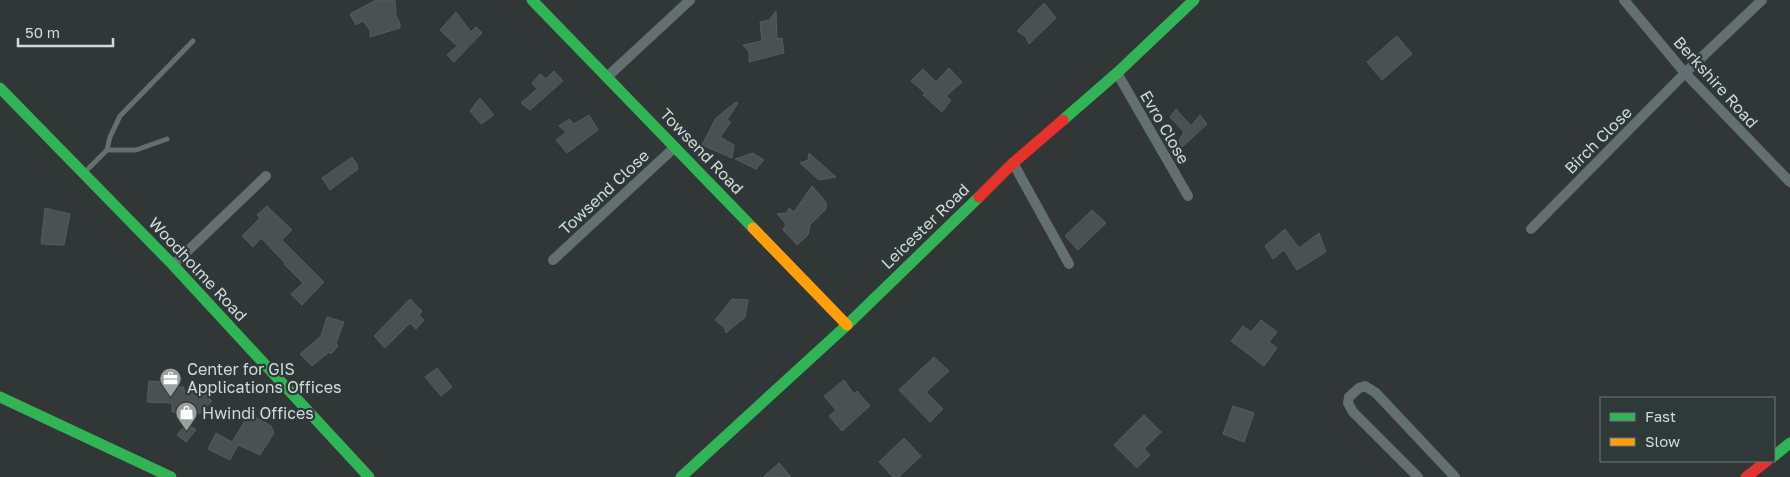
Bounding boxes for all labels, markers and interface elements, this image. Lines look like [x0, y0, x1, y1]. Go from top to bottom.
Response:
scale bar [18, 15, 112, 47]
text: 50 m [25, 23, 60, 41]
street label: Berkshire Road [1670, 32, 1762, 132]
street label: Evro Close [1136, 87, 1194, 167]
street label: Birch Close [1560, 102, 1636, 178]
street label: Towsend Road [656, 104, 748, 198]
street label: Towsend Close [555, 145, 653, 239]
street label: Leicester Road [877, 179, 973, 273]
street label: Woodholme Road [145, 213, 251, 325]
place label: Center for GIS Applications Offices [187, 359, 341, 397]
office icon: Center for GIS Applications Offices [159, 366, 183, 397]
legend [1600, 397, 1775, 462]
shop icon: Hwindi Offices [174, 401, 198, 432]
place label: Hwindi Offices [202, 403, 314, 423]
text: Fast [1645, 407, 1676, 425]
text: Slow [1645, 432, 1680, 450]

